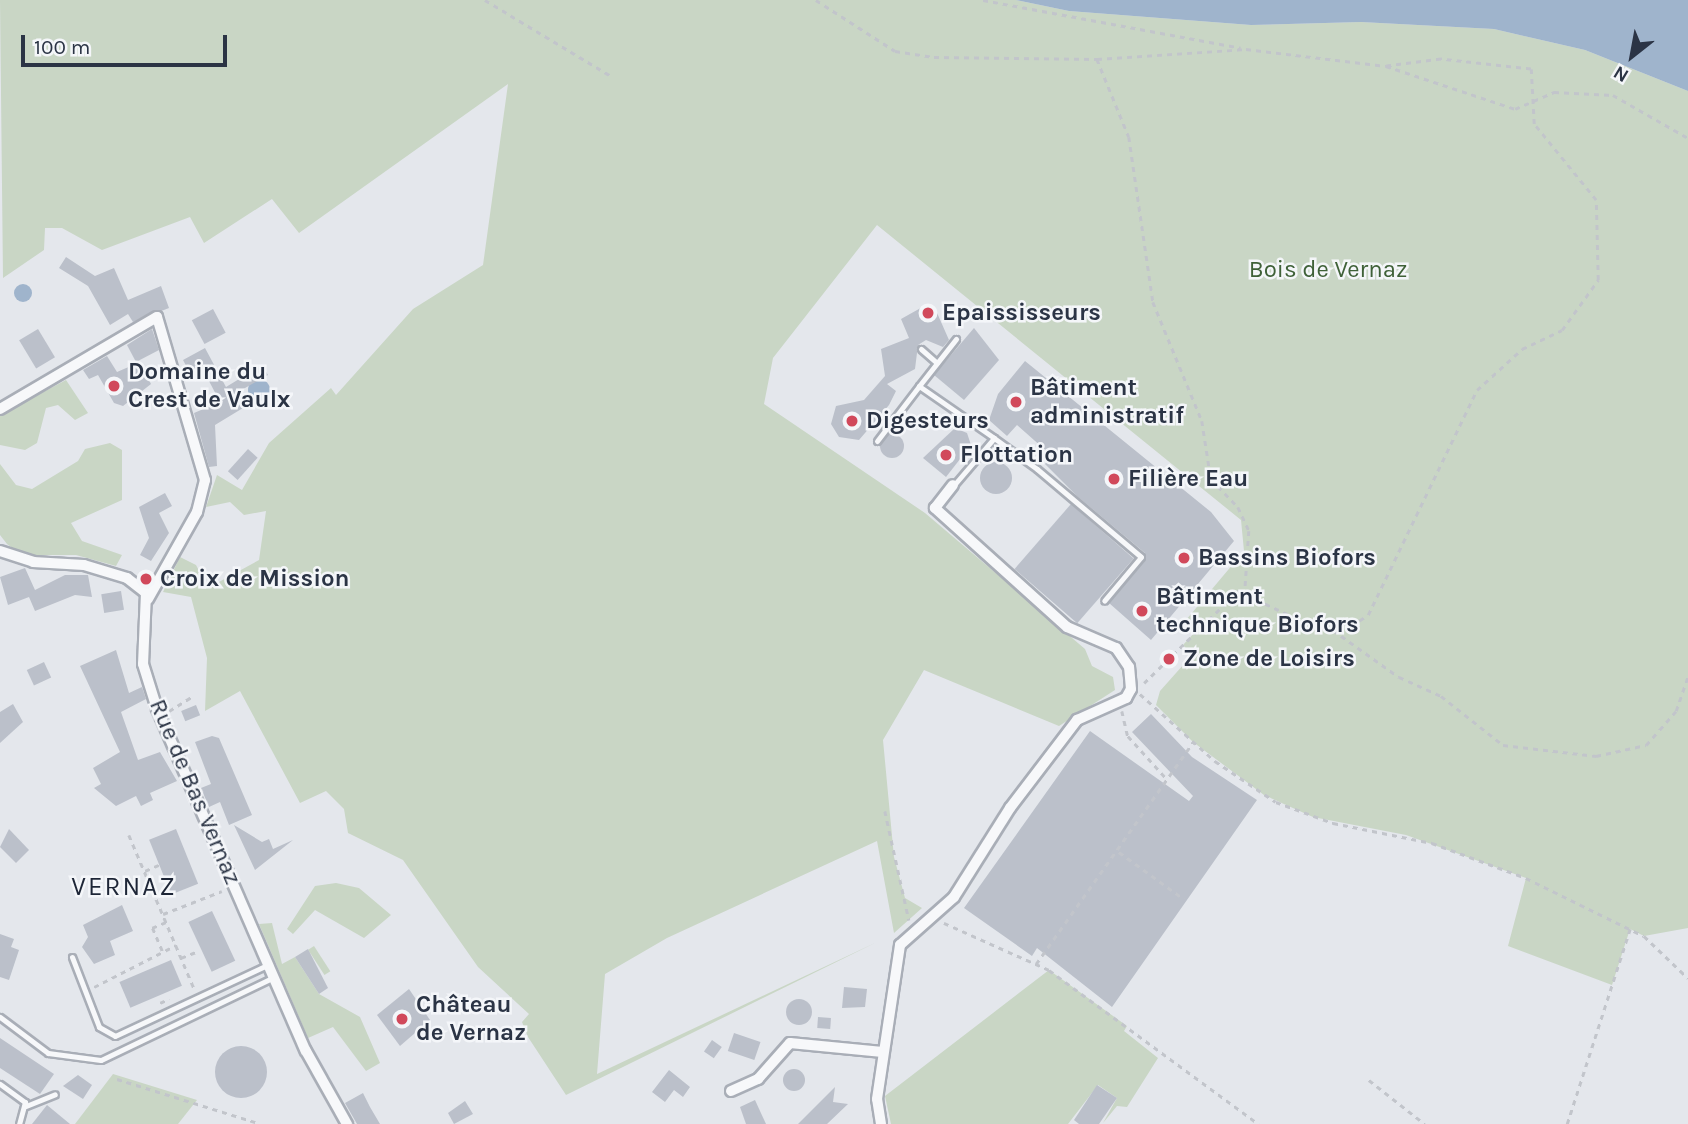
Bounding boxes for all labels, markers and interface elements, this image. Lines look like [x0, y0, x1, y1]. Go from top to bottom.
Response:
scale bar [24, 21, 231, 65]
north arrow [1597, 21, 1667, 91]
text: 100 m [34, 35, 91, 59]
text: N [1610, 61, 1633, 87]
park label: Bois de Vernaz [1249, 256, 1407, 284]
place label: Epaississeurs [942, 299, 1101, 327]
marker: Epaississeurs [920, 305, 936, 321]
place label: Domaine du Crest de Vaulx [128, 358, 290, 414]
place label: Bâtiment administratif [1030, 374, 1184, 430]
marker: Domaine du Crest de Vaulx [106, 378, 122, 394]
marker: Bâtiment administratif [1008, 394, 1024, 410]
place label: Digesteurs [866, 407, 989, 435]
marker: Digesteurs [844, 413, 860, 429]
place label: Flottation [960, 441, 1073, 469]
marker: Flottation [938, 447, 954, 463]
place label: Filière Eau [1128, 465, 1248, 493]
marker: Filière Eau [1106, 471, 1122, 487]
place label: Bassins Biofors [1198, 544, 1376, 572]
marker: Bassins Biofors [1176, 550, 1192, 566]
place label: Croix de Mission [160, 565, 350, 593]
marker: Croix de Mission [138, 571, 154, 587]
place label: Bâtiment technique Biofors [1156, 583, 1359, 639]
marker: Bâtiment technique Biofors [1134, 603, 1150, 619]
place label: Zone de Loisirs [1183, 645, 1355, 673]
marker: Zone de Loisirs [1161, 651, 1177, 667]
street label: Rue de Bas Vernaz [143, 695, 247, 889]
district label: VERNAZ [72, 871, 176, 903]
place label: Château de Vernaz [416, 991, 526, 1047]
marker: Château de Vernaz [394, 1011, 410, 1027]

